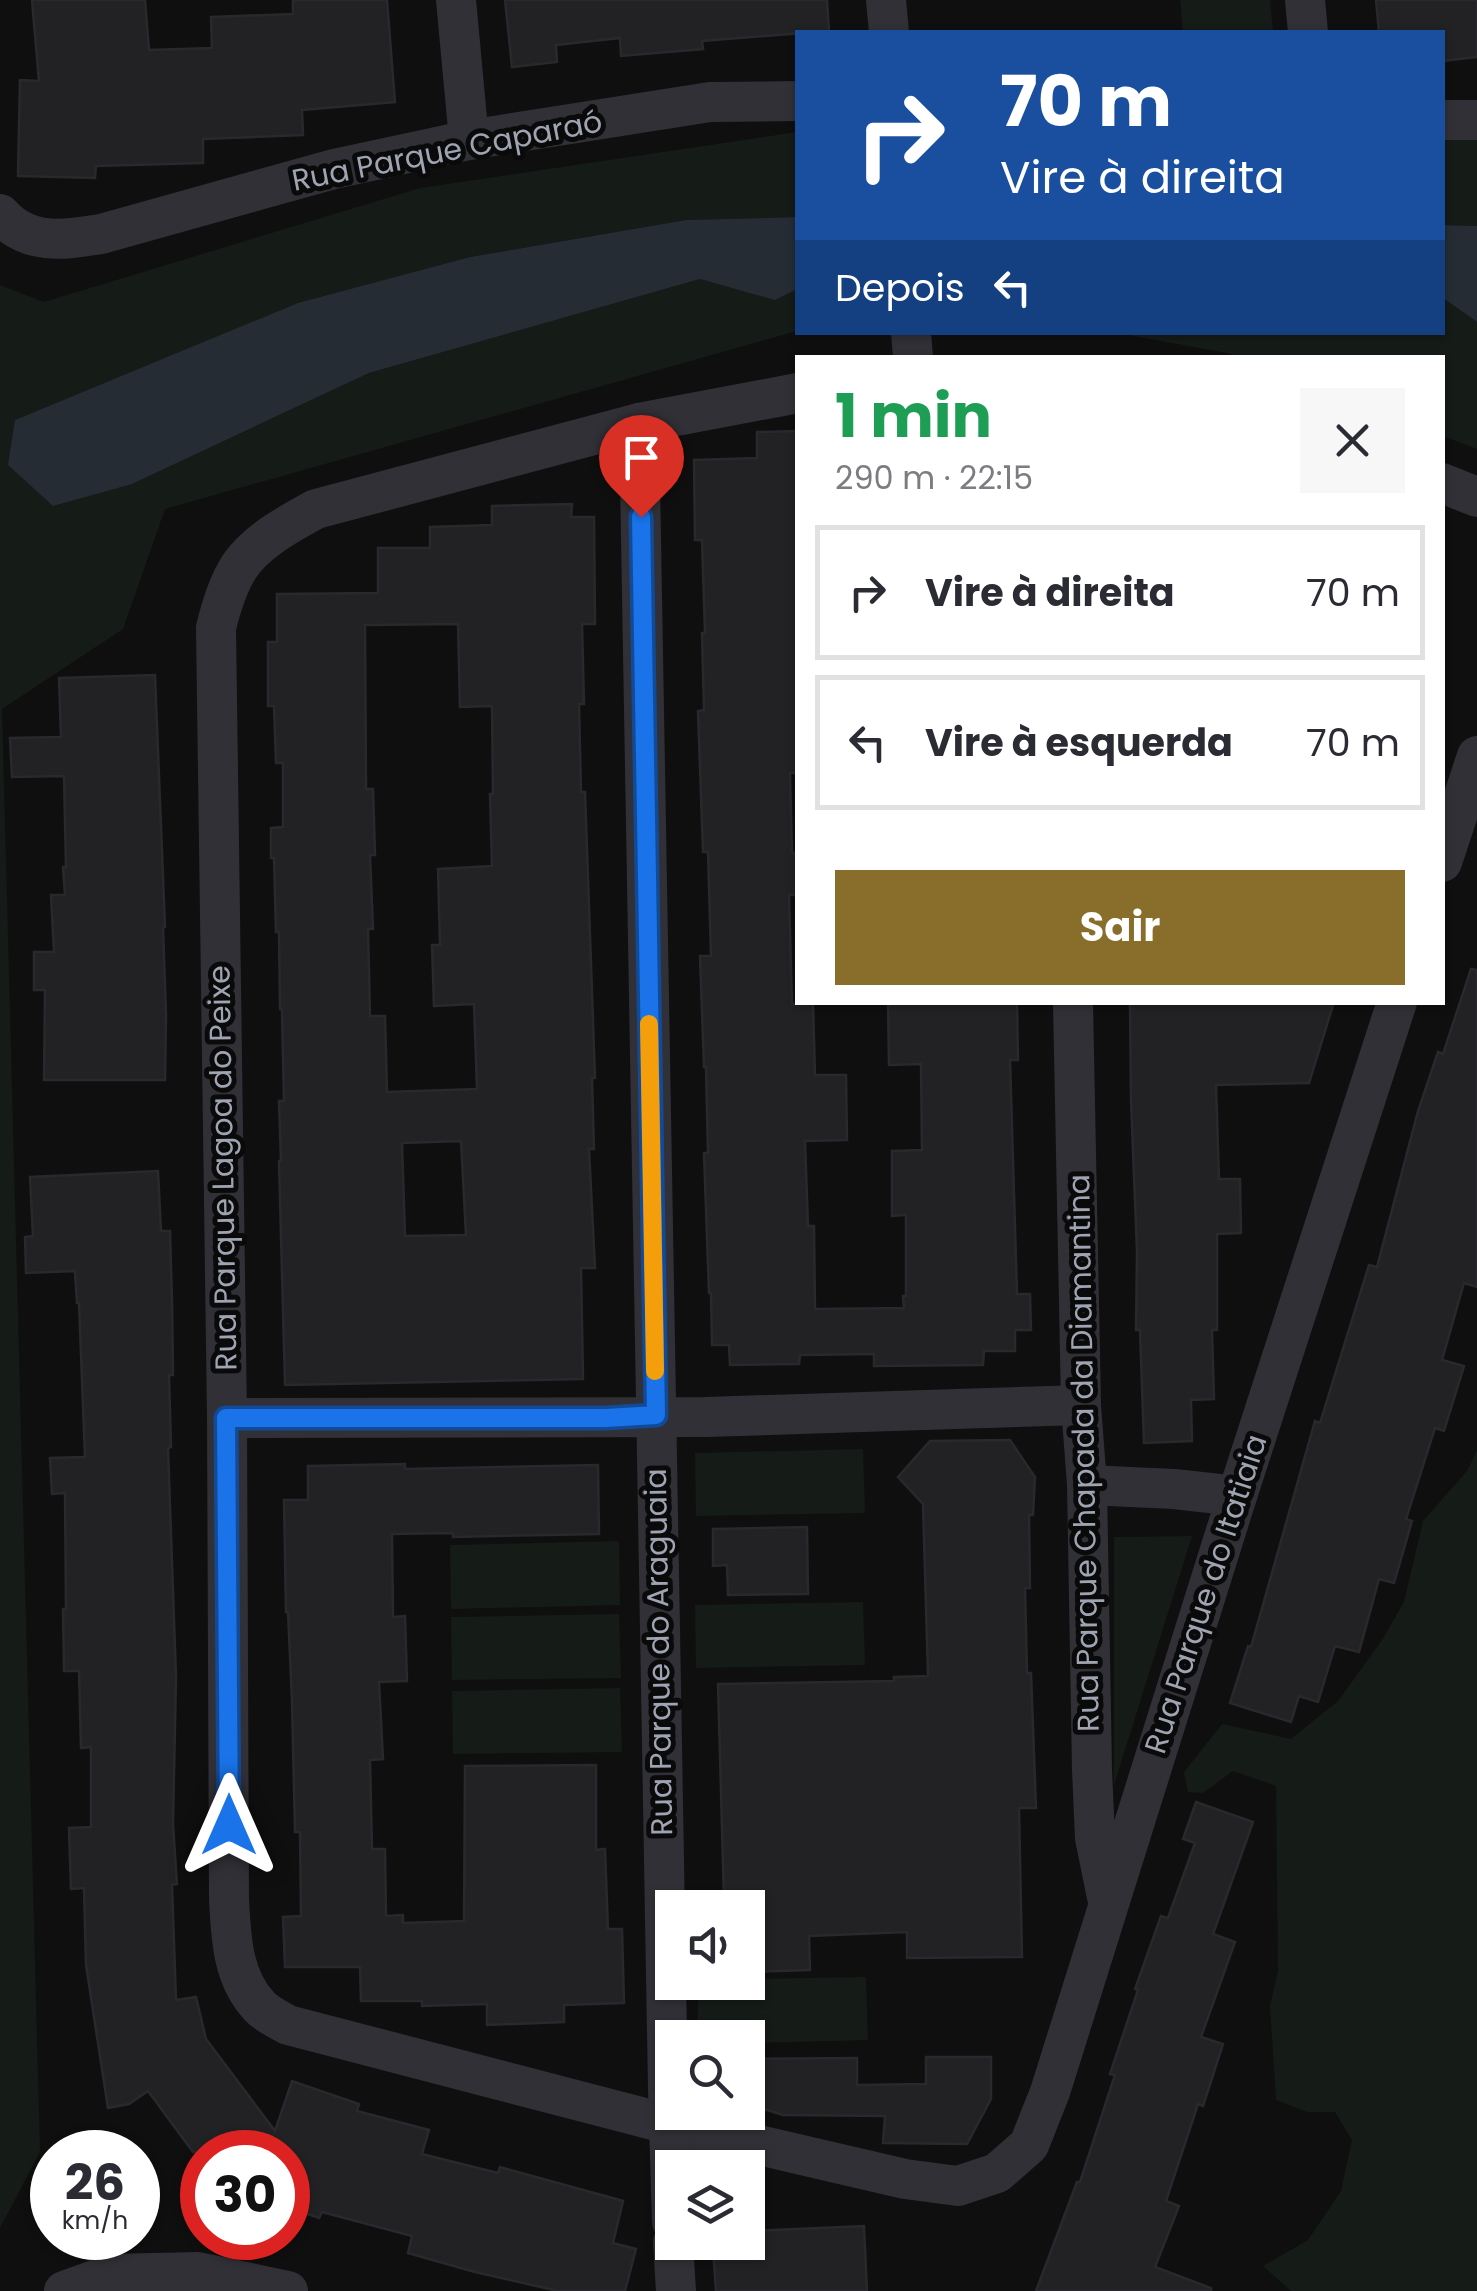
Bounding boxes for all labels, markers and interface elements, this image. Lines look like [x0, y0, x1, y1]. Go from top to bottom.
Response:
text: 70 m [1000, 52, 1172, 151]
icon: right [835, 70, 965, 200]
street label: Rua Parque Caparaó [288, 99, 606, 202]
text: Vire à direita [1000, 146, 1285, 209]
icon: left [985, 260, 1040, 315]
text: Depois [835, 261, 965, 314]
text: 1 min [835, 374, 992, 458]
button: close [1300, 388, 1405, 493]
pin [599, 415, 684, 518]
icon: arrive [614, 430, 669, 485]
text: 290 m · 22:15 [835, 455, 1033, 500]
icon: right [840, 565, 895, 620]
text: Vire à direita [925, 566, 1175, 619]
text: 70 m [1306, 566, 1400, 619]
icon: left [840, 715, 895, 770]
text: Vire à esquerda [925, 716, 1233, 769]
text: 70 m [1306, 716, 1400, 769]
button: Sair [835, 870, 1405, 985]
street label: Rua Parque Lagoa do Peixe [197, 965, 248, 1371]
street label: Rua Parque Chapada da Diamantina [1057, 1174, 1110, 1732]
street label: Rua Parque do Itatiaia [1134, 1429, 1277, 1759]
street label: Rua Parque do Araguaia [634, 1468, 683, 1836]
position arrow [177, 1773, 281, 1877]
map controls [655, 1890, 765, 2260]
button: sound [655, 1890, 765, 2000]
button: search [655, 2020, 765, 2130]
speed limit sign: 30 [180, 2130, 310, 2260]
text: 26 [65, 2147, 125, 2218]
button: layers [655, 2150, 765, 2260]
text: km/h [62, 2203, 128, 2238]

